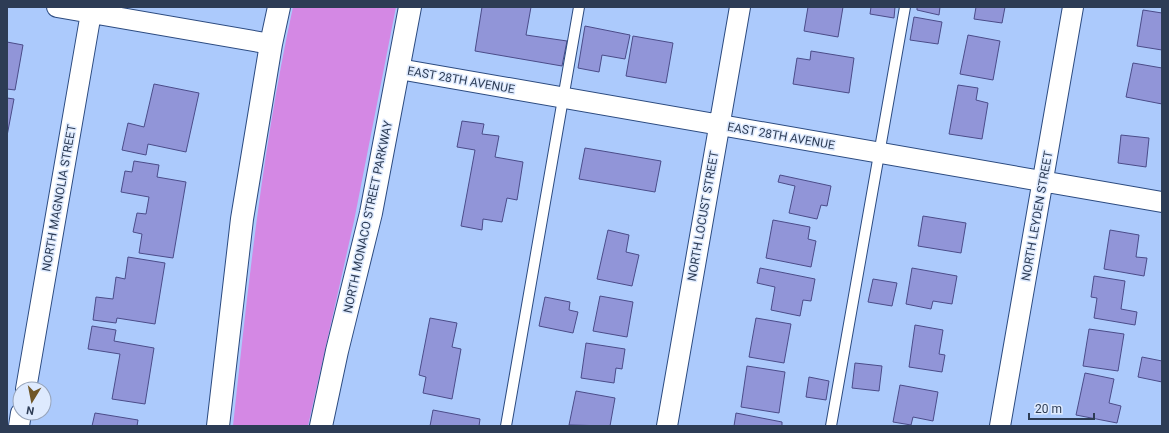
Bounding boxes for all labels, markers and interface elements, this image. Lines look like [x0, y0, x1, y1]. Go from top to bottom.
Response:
street label: EAST 28TH AVENUE [406, 64, 516, 96]
street label: NORTH MONACO STREET PARKWAY [341, 119, 395, 315]
street label: EAST 28TH AVENUE [726, 120, 836, 152]
street label: NORTH MAGNOLIA STREET [39, 123, 79, 273]
street label: NORTH LOCUST STREET [685, 150, 721, 282]
street label: NORTH LEYDEN STREET [1019, 150, 1055, 282]
north arrow [12, 381, 52, 421]
scale bar [1029, 395, 1094, 421]
text: 20 m [1035, 402, 1062, 416]
text: N [25, 403, 35, 417]

